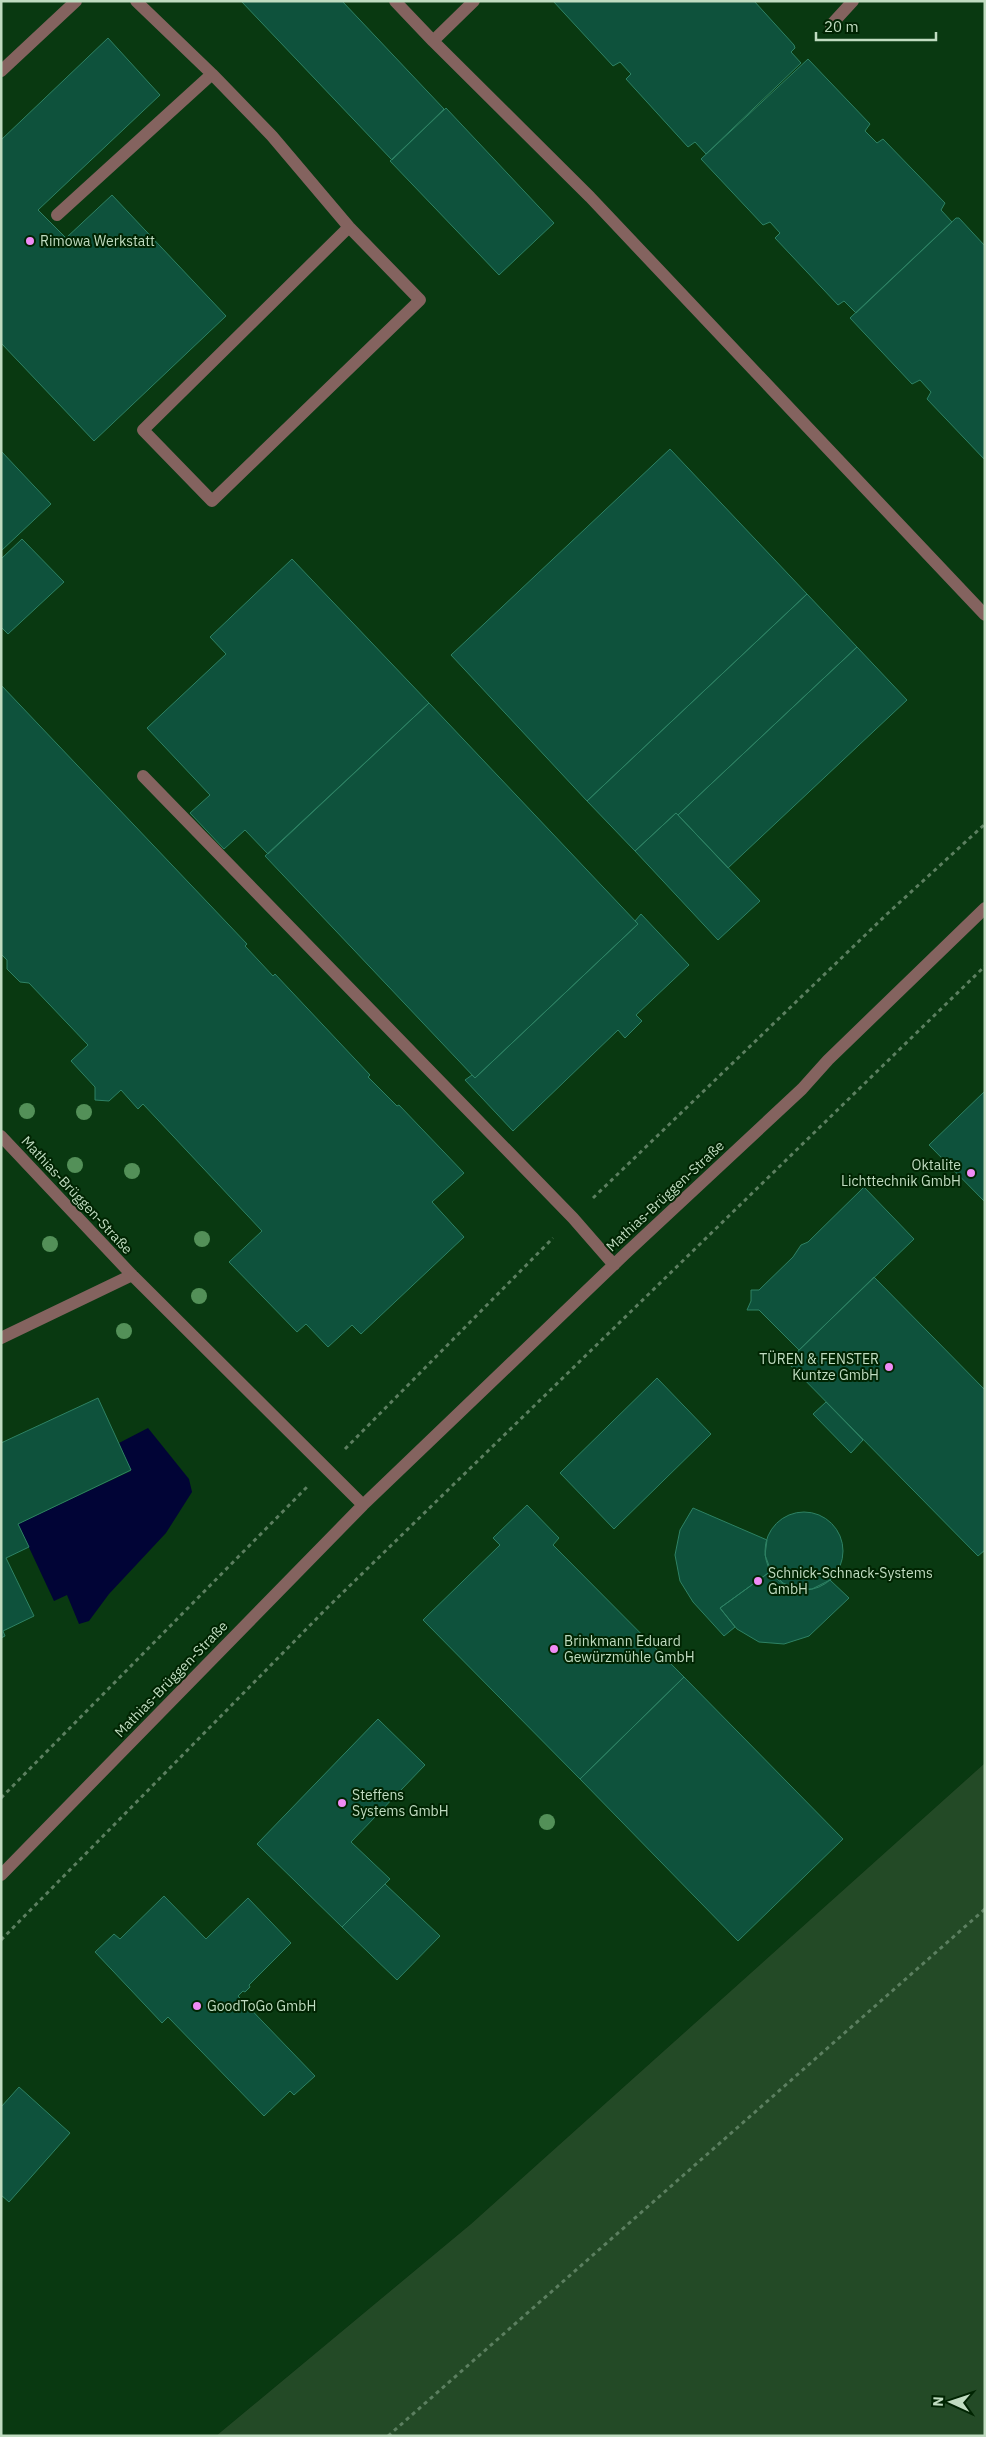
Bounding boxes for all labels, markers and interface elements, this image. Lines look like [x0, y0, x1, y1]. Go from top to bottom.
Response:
scale bar [816, 10, 936, 42]
text: 20 m [824, 17, 859, 36]
place label: Rimowa Werkstatt [40, 232, 155, 250]
marker: Rimowa Werkstatt [24, 235, 36, 247]
street label: Mathias-Brüggen-Straße [18, 1132, 137, 1258]
street label: Mathias-Brüggen-Straße [602, 1136, 728, 1255]
place label: Oktalite Lichttechnik GmbH [841, 1156, 961, 1190]
marker: Oktalite Lichttechnik GmbH [965, 1167, 977, 1179]
place label: TÜREN & FENSTER Kuntze GmbH [759, 1350, 879, 1384]
marker: TÜREN & FENSTER Kuntze GmbH [883, 1361, 895, 1373]
place label: Schnick-Schnack-Systems GmbH [768, 1564, 933, 1598]
marker: Schnick-Schnack-Systems GmbH [752, 1575, 764, 1587]
street label: Mathias-Brüggen-Straße [111, 1617, 232, 1741]
place label: Brinkmann Eduard Gewürzmühle GmbH [564, 1632, 695, 1666]
marker: Brinkmann Eduard Gewürzmühle GmbH [548, 1643, 560, 1655]
place label: Steffens Systems GmbH [352, 1786, 449, 1820]
marker: Steffens Systems GmbH [336, 1797, 348, 1809]
place label: GoodToGo GmbH [207, 1997, 316, 2015]
marker: GoodToGo GmbH [191, 2000, 203, 2012]
north arrow [926, 2377, 976, 2427]
text: N [929, 2396, 947, 2407]

